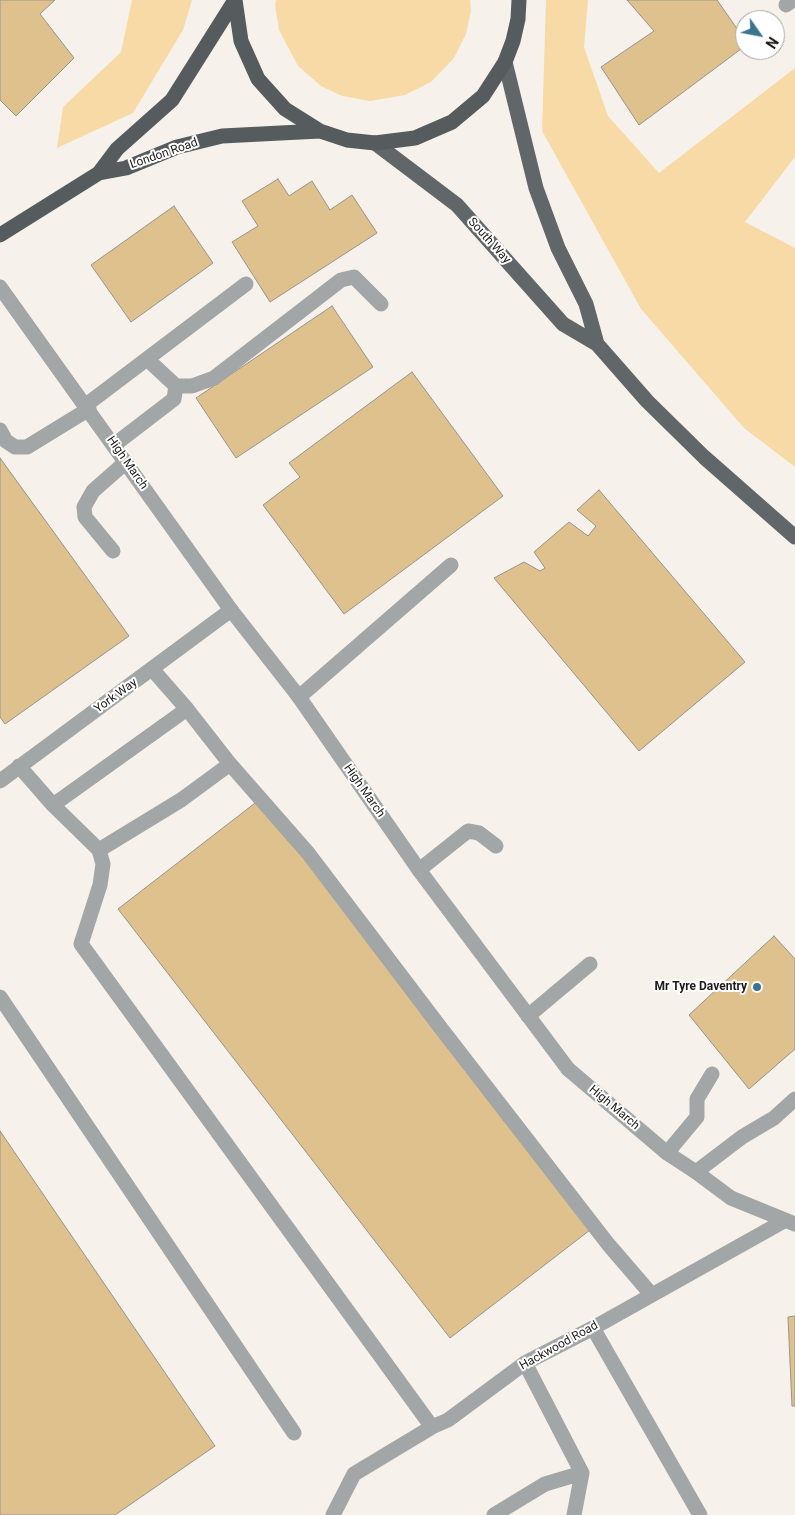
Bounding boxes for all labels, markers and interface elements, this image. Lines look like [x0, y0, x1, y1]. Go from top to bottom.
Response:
north arrow [735, 10, 785, 60]
text: N [762, 34, 781, 51]
street label: London Road [128, 136, 200, 172]
street label: South Way [465, 215, 513, 267]
street label: High March [103, 434, 151, 492]
street label: York Way [92, 676, 140, 716]
street label: High March [340, 762, 388, 820]
place label: Mr Tyre Daventry [654, 980, 747, 994]
marker: Mr Tyre Daventry [751, 981, 763, 993]
street label: High March [586, 1083, 642, 1133]
street label: Hackwood Road [517, 1319, 601, 1373]

